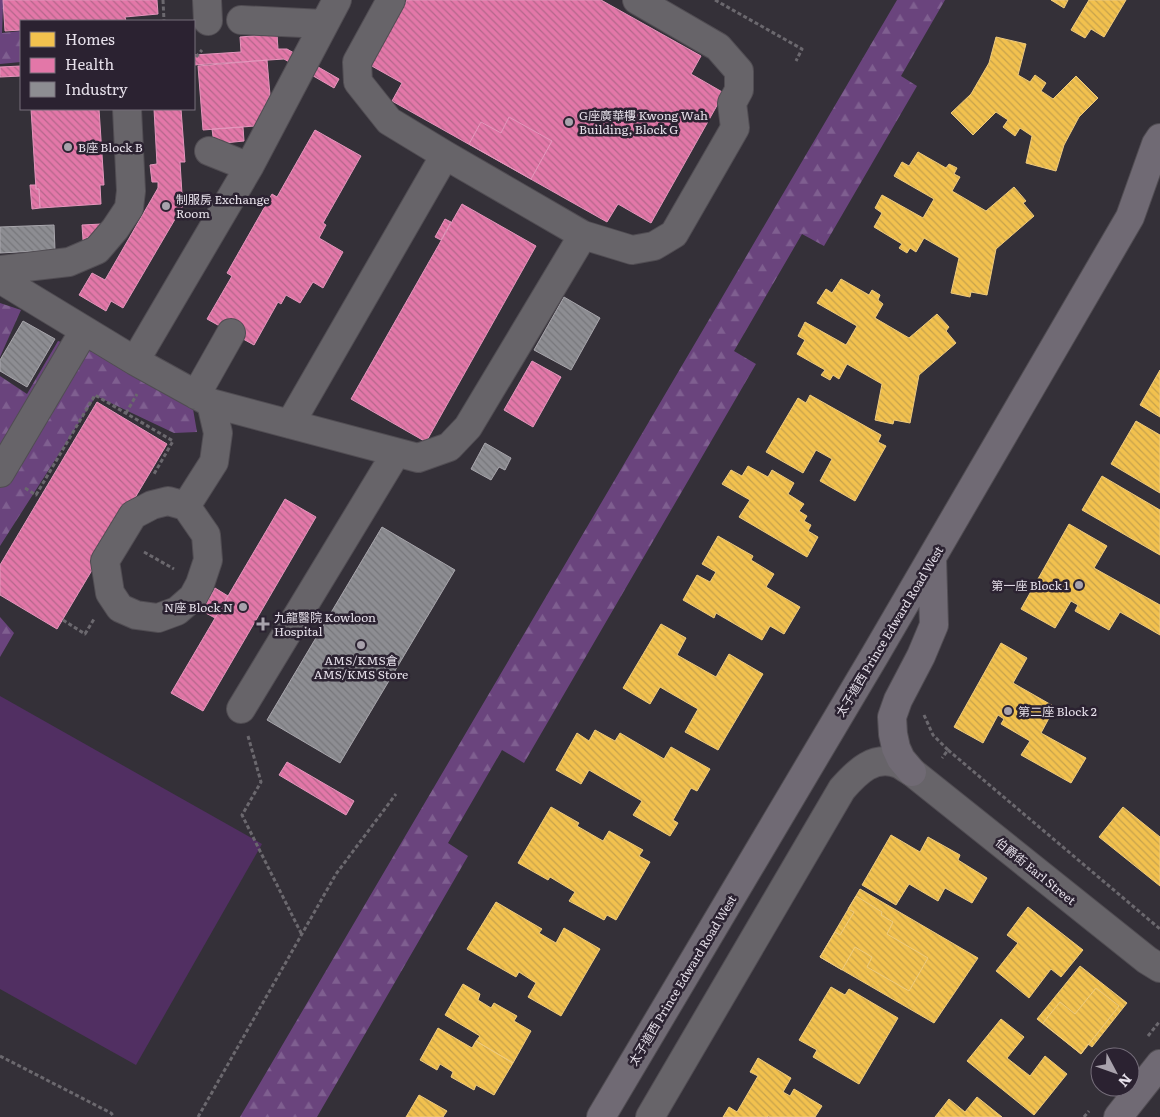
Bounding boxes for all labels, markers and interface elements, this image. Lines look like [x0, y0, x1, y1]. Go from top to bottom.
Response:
legend [20, 20, 195, 110]
text: Homes [65, 27, 115, 50]
text: Health [65, 52, 114, 75]
text: Industry [65, 77, 128, 100]
place label: G座廣華樓 Kwong Wah Building, Block G [579, 106, 708, 138]
marker: G座廣華樓 Kwong Wah Building, Block G [563, 116, 575, 128]
place label: B座 Block B [78, 138, 143, 156]
marker: B座 Block B [62, 141, 74, 153]
place label: 制服房 Exchange Room [176, 190, 270, 222]
marker: 制服房 Exchange Room [160, 200, 172, 212]
street label: 太子道西 Prince Edward Road West [831, 542, 947, 720]
place label: 第一座 Block 1 [991, 576, 1069, 594]
marker: 第一座 Block 1 [1073, 579, 1085, 591]
place label: N座 Block N [164, 598, 233, 616]
marker: N座 Block N [237, 601, 249, 613]
place label: 九龍醫院 Kowloon Hospital [274, 608, 376, 640]
marker: 九龍醫院 Kowloon Hospital [256, 617, 270, 631]
marker: AMS/KMS倉 AMS/KMS Store [355, 639, 367, 651]
place label: AMS/KMS倉 AMS/KMS Store [314, 651, 408, 683]
place label: 第二座 Block 2 [1018, 702, 1097, 720]
marker: 第二座 Block 2 [1002, 705, 1014, 717]
street label: 伯爵街 Earl Street [992, 833, 1080, 909]
street label: 太子道西 Prince Edward Road West [624, 891, 740, 1069]
north arrow [1090, 1047, 1140, 1097]
text: N [1114, 1070, 1137, 1092]

